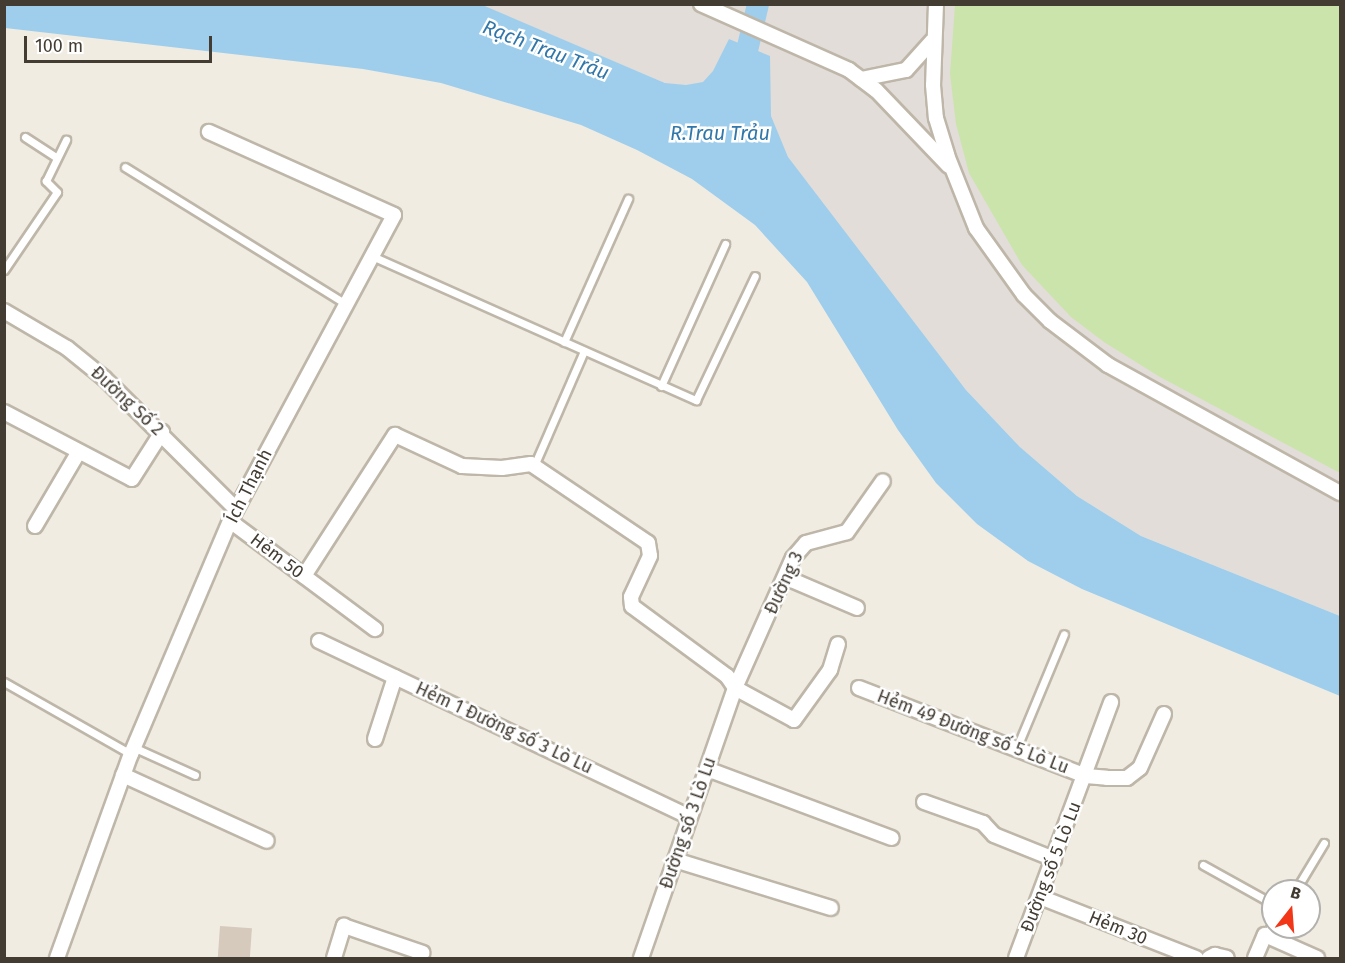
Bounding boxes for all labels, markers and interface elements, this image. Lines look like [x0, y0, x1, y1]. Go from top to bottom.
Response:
water label: Rạch Trau Trảu [479, 15, 613, 85]
scale bar [27, 24, 214, 62]
text: 100 m [35, 35, 83, 57]
water label: R.Trau Trảu [670, 121, 770, 145]
street label: Đường Số 2 [86, 362, 168, 440]
street label: Ích Thạnh [221, 445, 277, 527]
street label: Hẻm 50 [246, 529, 308, 583]
street label: Đường 3 [760, 548, 808, 618]
street label: Hẻm 1 Đường số 3 Lò Lu [412, 677, 596, 779]
street label: Hẻm 49 Đường số 5 Lò Lu [874, 685, 1072, 779]
street label: Đường số 3 Lò Lu [655, 754, 721, 892]
street label: Đường số 5 Lò Lu [1016, 799, 1086, 935]
north arrow [1261, 879, 1321, 939]
text: B [1288, 883, 1303, 904]
street label: Hẻm 30 [1086, 907, 1150, 949]

